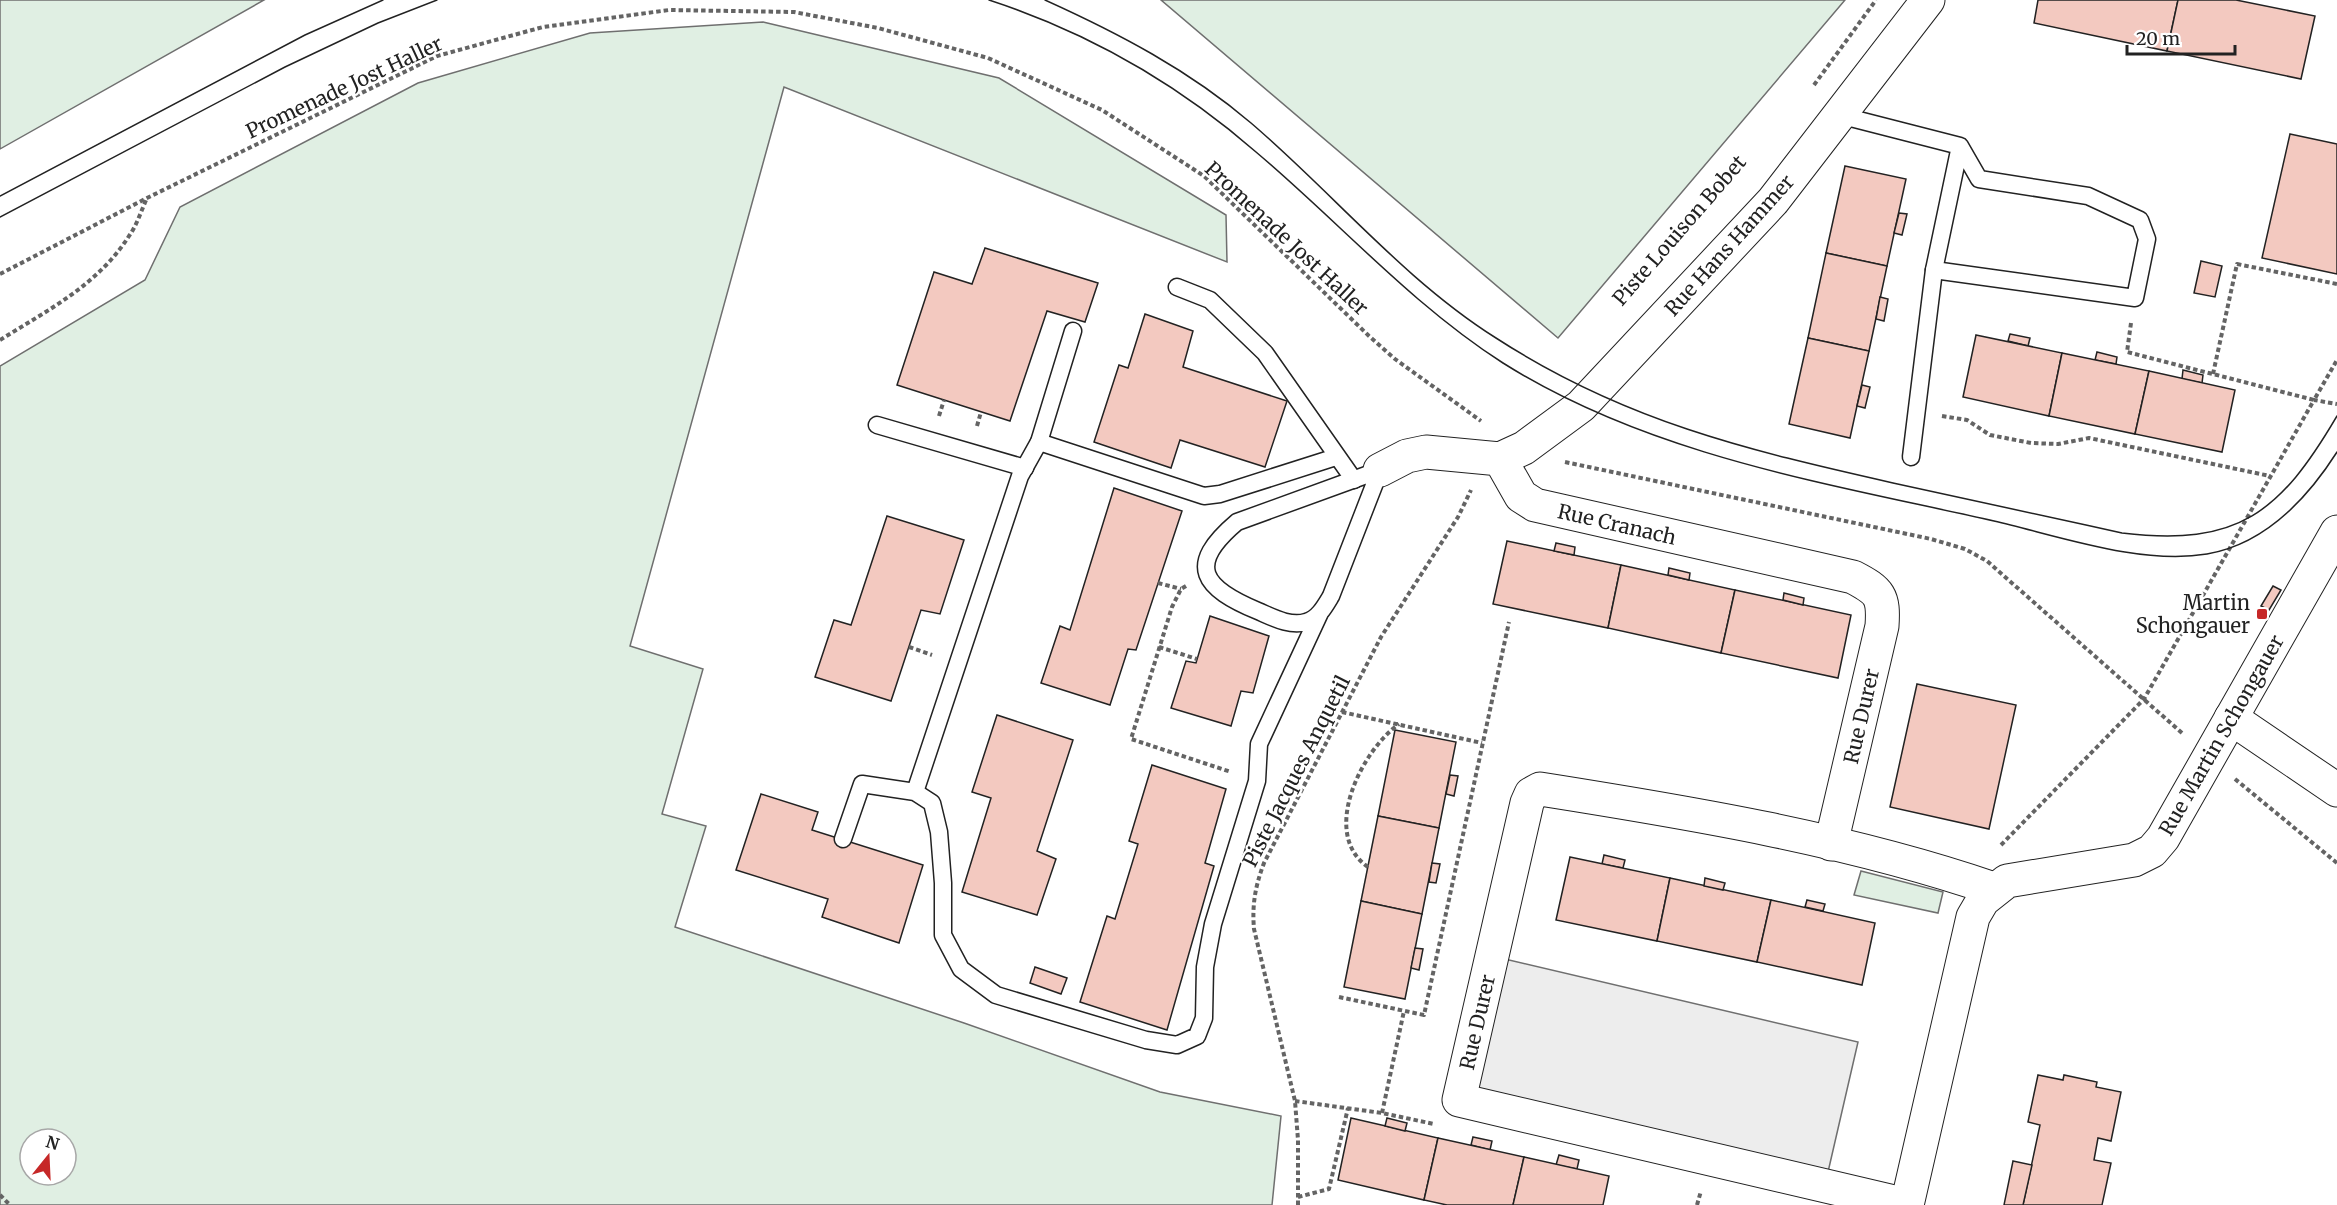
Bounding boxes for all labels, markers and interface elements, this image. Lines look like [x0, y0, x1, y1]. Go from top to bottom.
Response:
scale bar [2127, 18, 2235, 56]
text: 20 m [2136, 27, 2180, 50]
street label: Promenade Jost Haller [242, 30, 446, 144]
street label: Piste Louison Bobet [1607, 150, 1751, 310]
street label: Promenade Jost Haller [1200, 156, 1374, 320]
street label: Rue Hans Hammer [1659, 169, 1799, 321]
street label: Rue Cranach [1555, 498, 1679, 550]
place label: Martin Schongauer [2136, 590, 2250, 638]
marker: Martin Schongauer [2255, 607, 2269, 621]
street label: Rue Martin Schongauer [2153, 630, 2289, 840]
street label: Rue Durer [1838, 666, 1884, 766]
street label: Piste Jacques Anquetil [1237, 671, 1355, 871]
street label: Rue Durer [1454, 972, 1500, 1072]
north arrow [18, 1127, 78, 1187]
text: N [44, 1131, 62, 1154]

